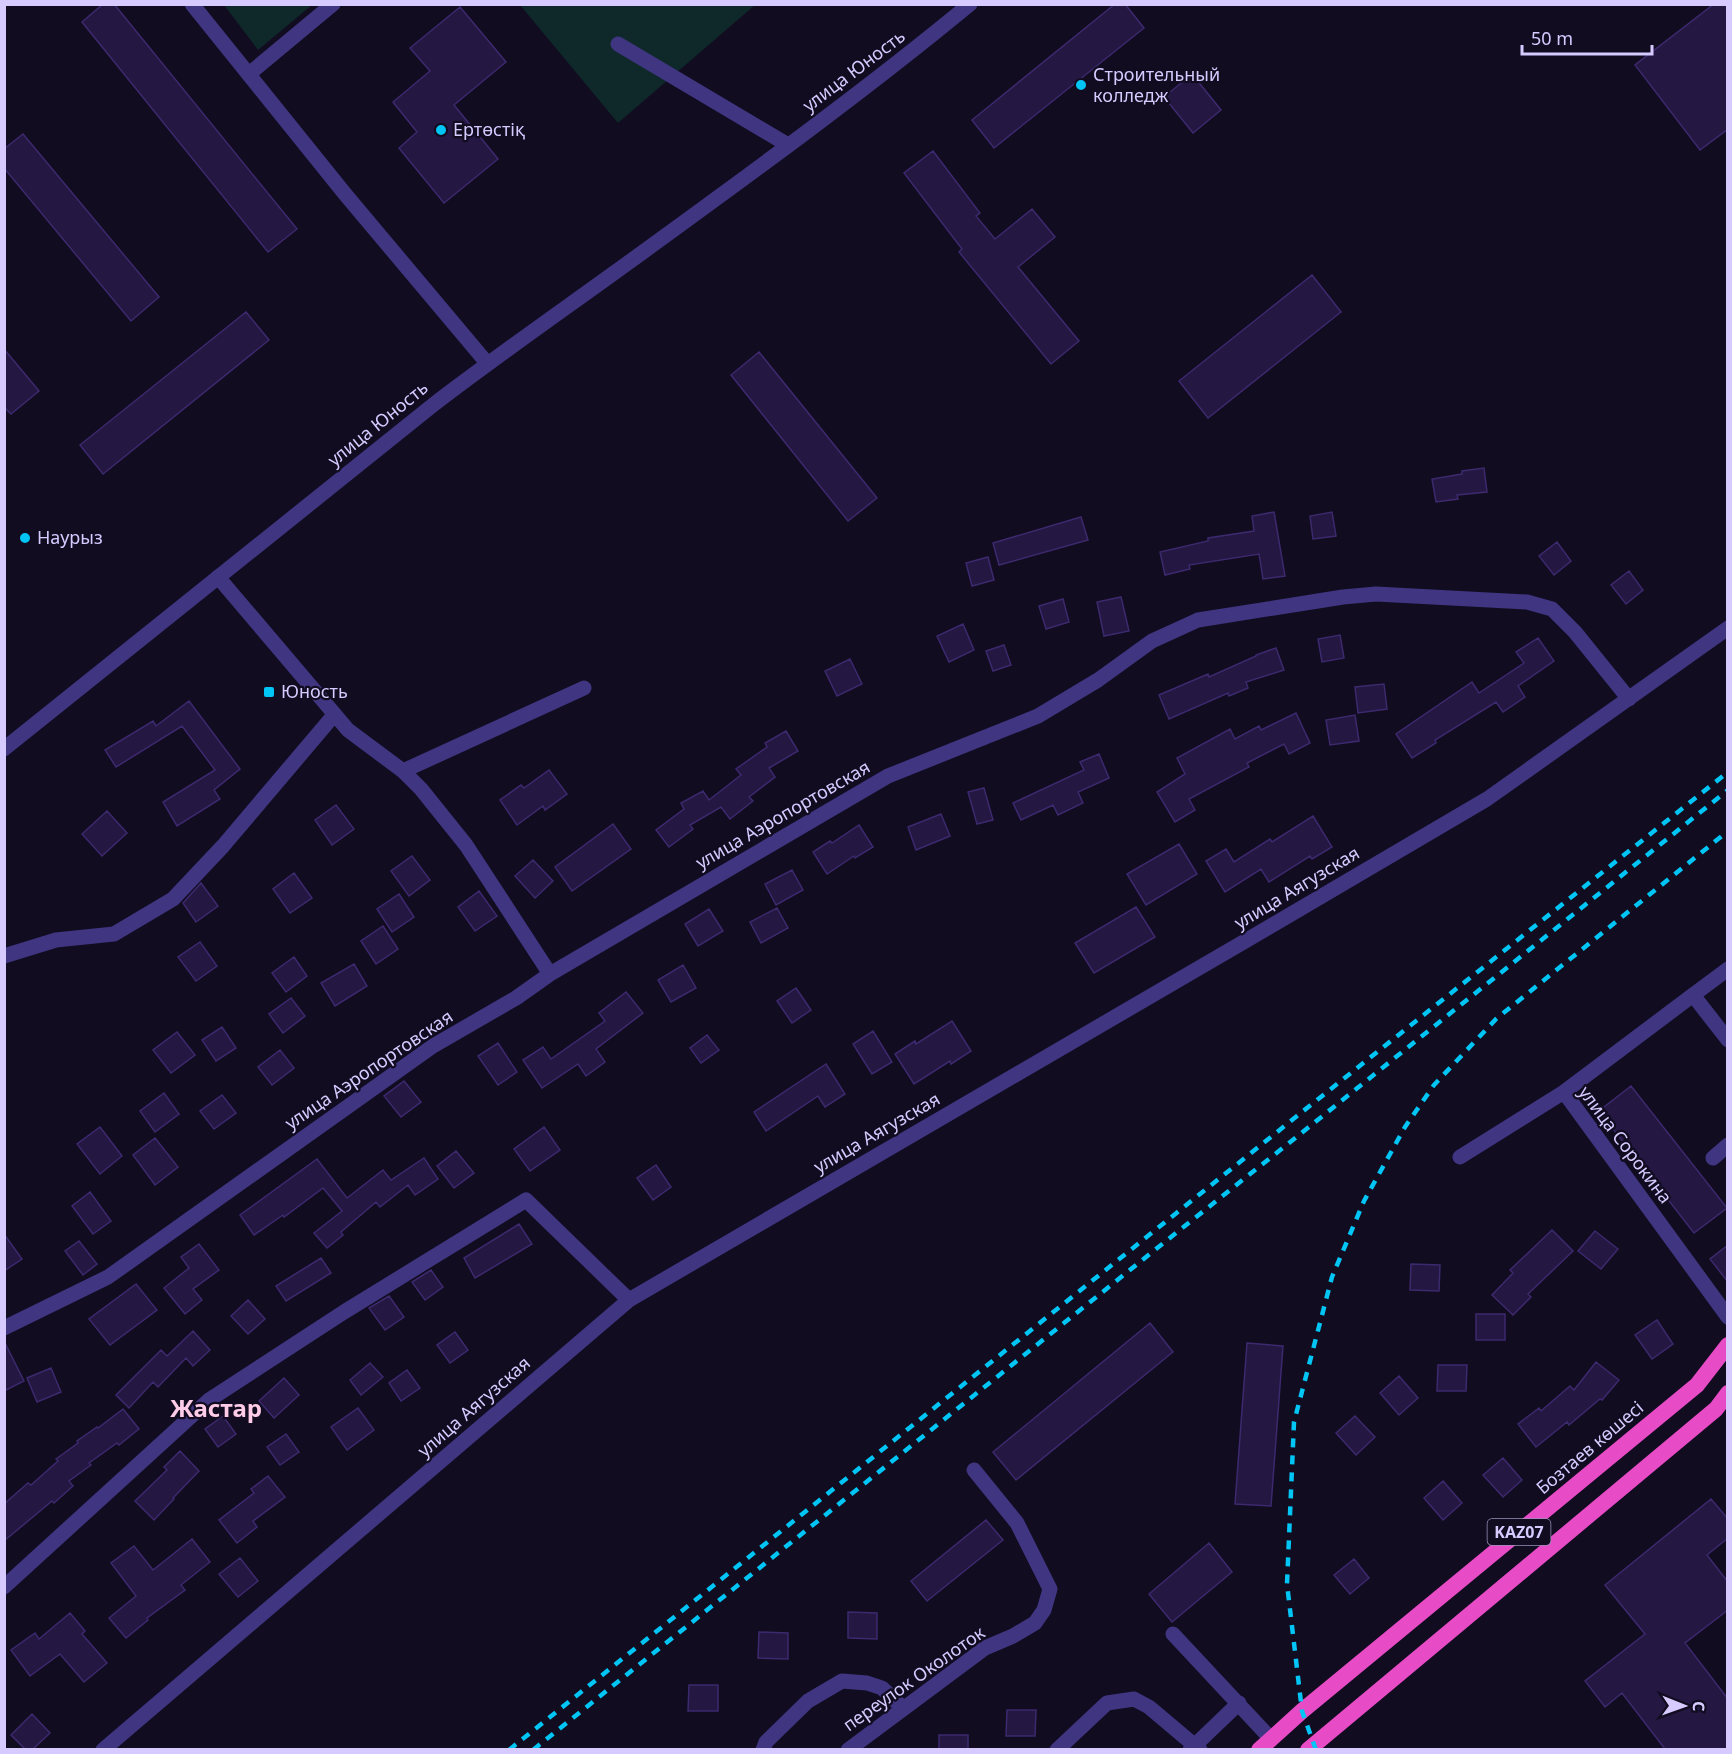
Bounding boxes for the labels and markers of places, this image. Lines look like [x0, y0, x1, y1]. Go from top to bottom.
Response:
place label: Строительный колледж [1093, 62, 1220, 107]
marker: Строительный колледж [1074, 78, 1088, 92]
place label: Ертөстіқ [453, 117, 525, 141]
marker: Ертөстіқ [434, 123, 448, 137]
place label: Наурыз [37, 525, 103, 549]
marker: Наурыз [18, 531, 32, 545]
place label: Юность [281, 679, 348, 703]
marker: Юность [262, 685, 276, 699]

